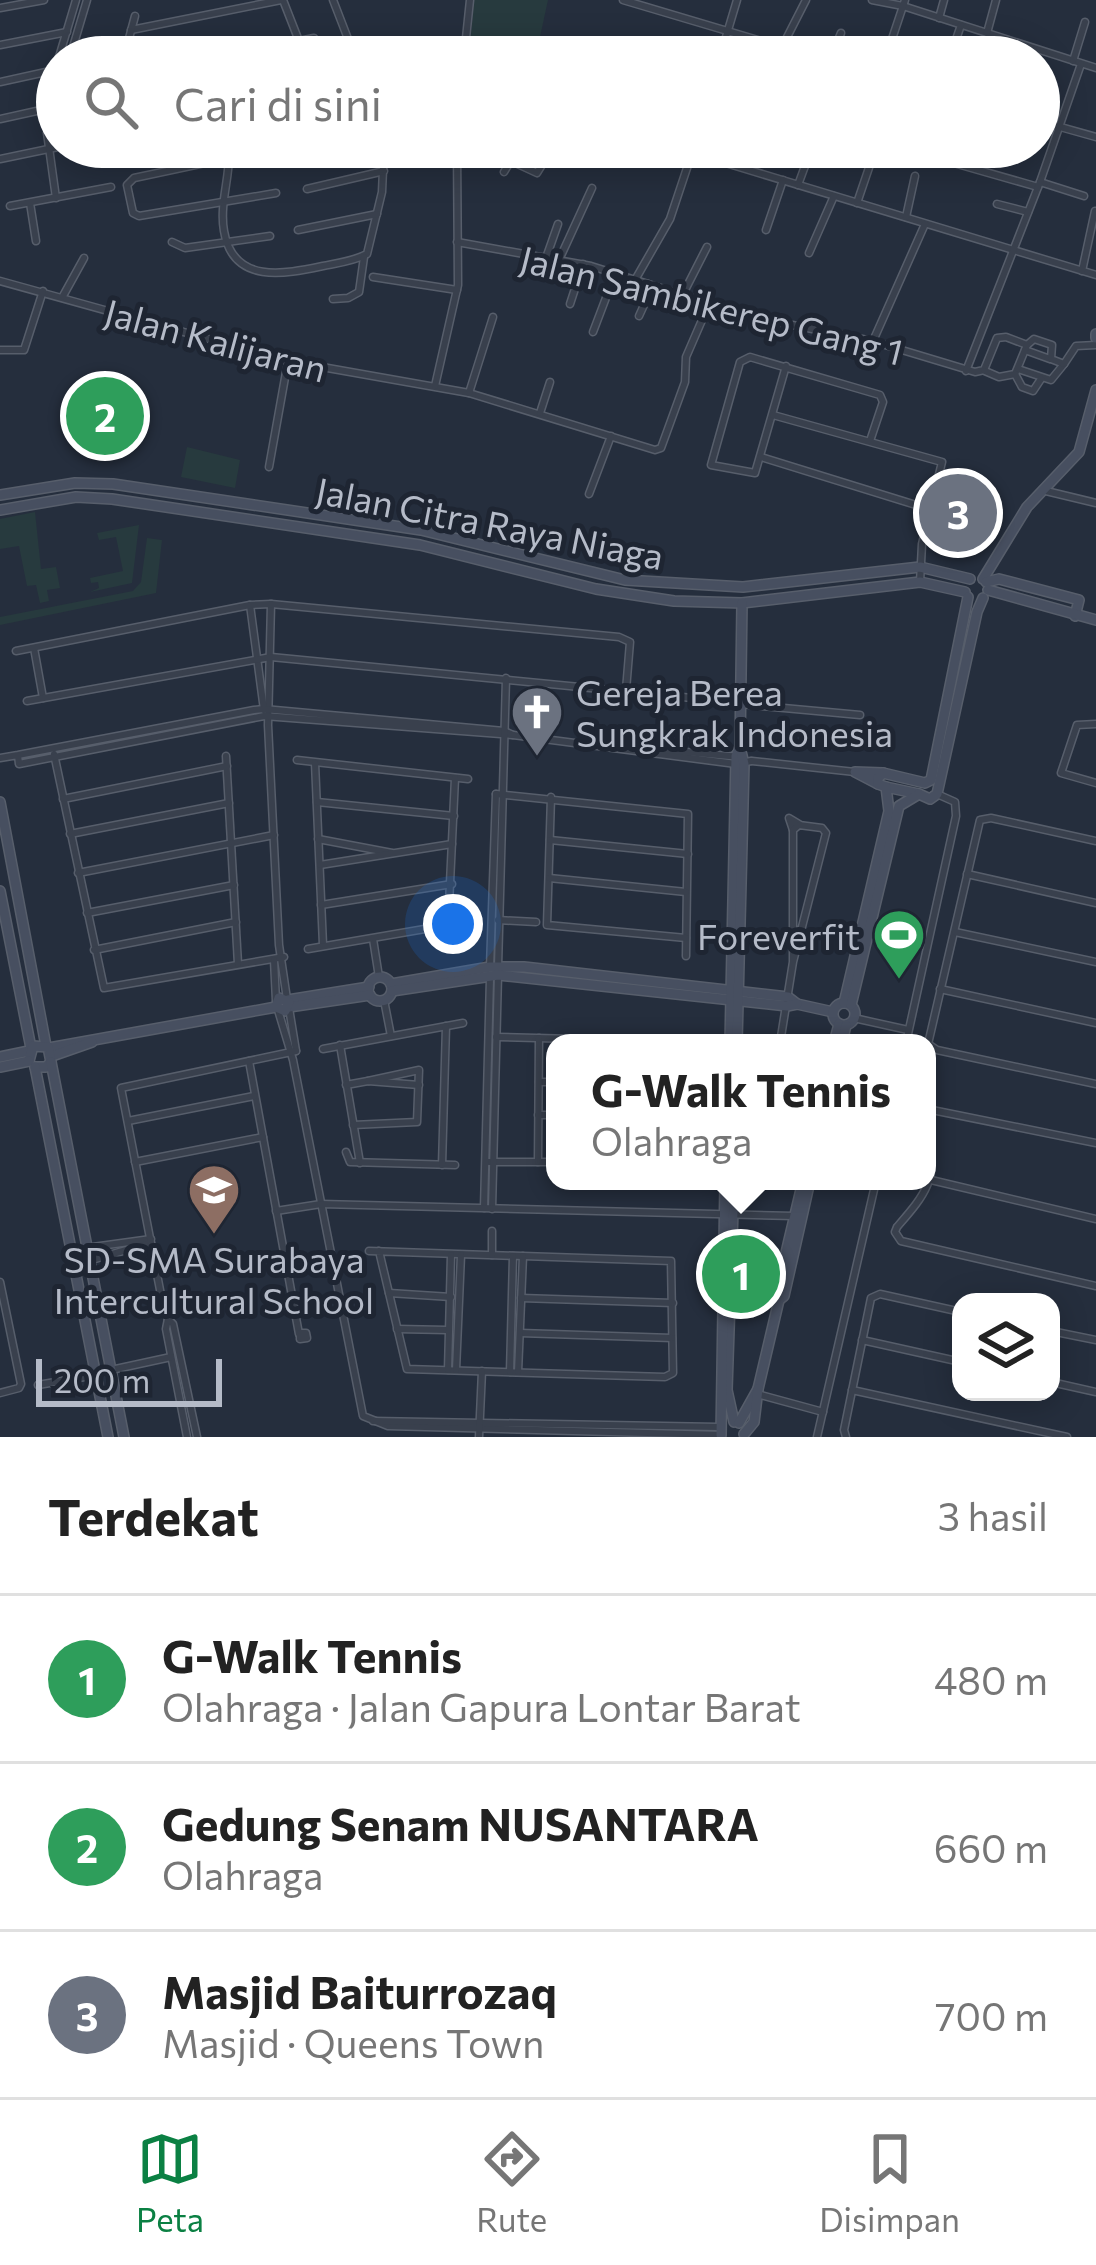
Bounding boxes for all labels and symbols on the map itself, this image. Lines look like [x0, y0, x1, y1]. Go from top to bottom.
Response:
street label: Jalan Sambikerep Gang 1 [516, 235, 908, 373]
street label: Jalan Kalijaran [100, 288, 332, 390]
pin: 2 [66, 371, 144, 461]
street label: Jalan Citra Raya Niaga [313, 467, 667, 577]
pin: 3 [919, 468, 997, 558]
place label: Gereja Berea Sungkrak Indonesia [576, 669, 893, 754]
church icon: Gereja Berea Sungkrak Indonesia [509, 684, 565, 758]
your location [423, 894, 483, 954]
sports icon: Foreverfit [871, 907, 927, 981]
place label: Foreverfit [697, 913, 860, 957]
school or university icon: SD-SMA Surabaya Intercultural School [186, 1162, 242, 1236]
pin: 1 [702, 1229, 780, 1319]
place label: SD-SMA Surabaya Intercultural School [54, 1236, 374, 1321]
scale bar [36, 1353, 222, 1406]

